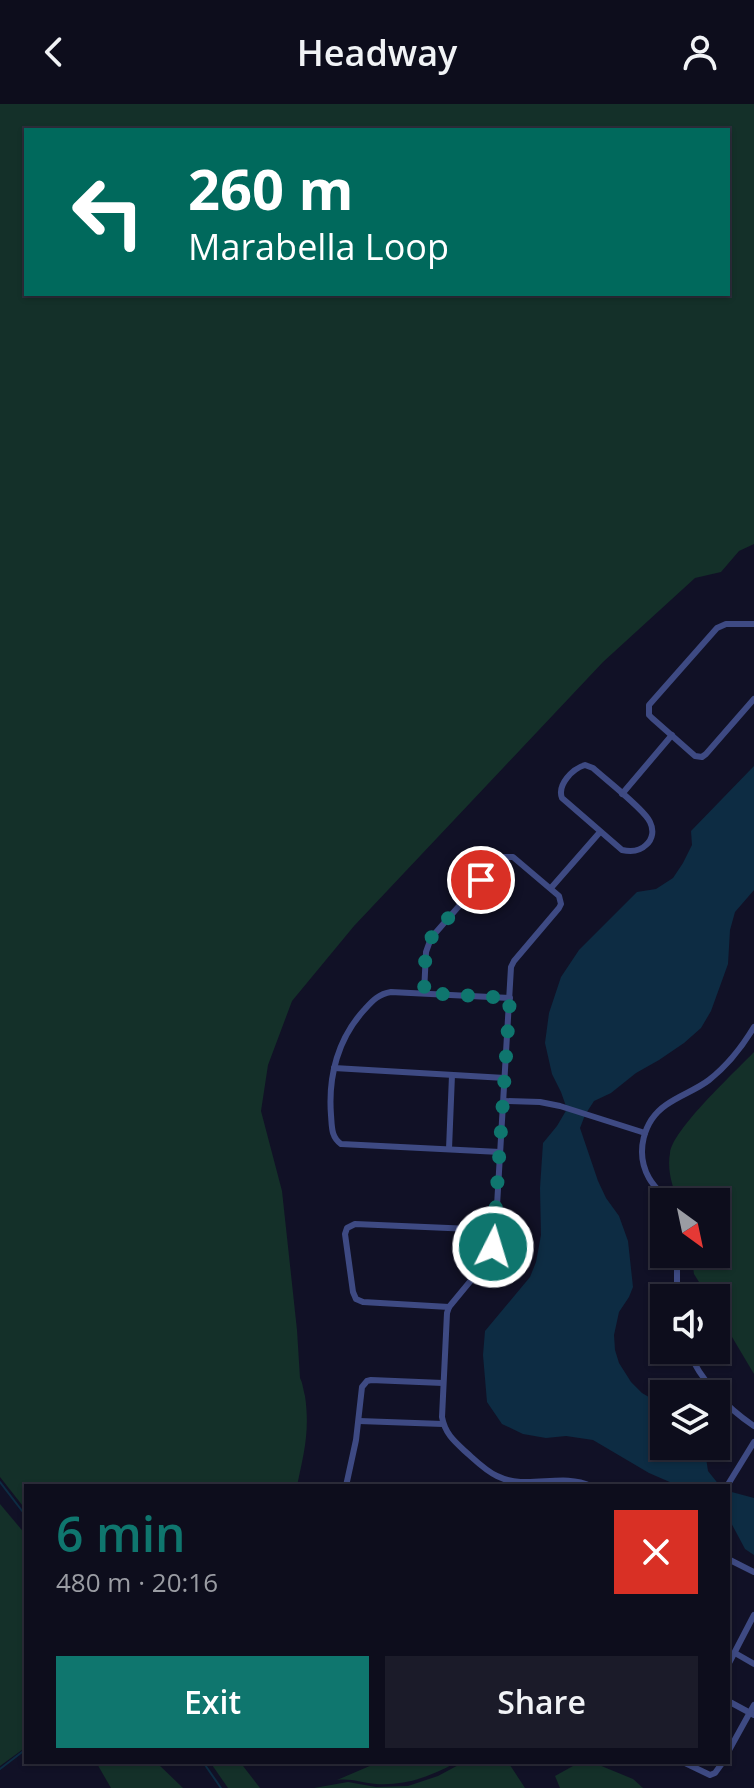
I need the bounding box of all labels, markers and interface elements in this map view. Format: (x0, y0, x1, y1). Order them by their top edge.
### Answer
text: Headway (297, 28, 457, 77)
icon: back (32, 30, 76, 74)
icon: person (678, 30, 722, 74)
text: 260 m (188, 150, 354, 226)
icon: left (56, 160, 160, 264)
text: Marabella Loop (188, 222, 449, 271)
pin (447, 846, 515, 914)
icon: arrive (459, 858, 503, 902)
north arrow (650, 1188, 730, 1268)
map controls (650, 1188, 730, 1460)
position arrow (451, 1205, 535, 1289)
button: sound (650, 1284, 730, 1364)
button: layers (650, 1380, 730, 1460)
text: 6 min (56, 1501, 186, 1566)
button: close (614, 1510, 698, 1594)
text: 480 m · 20:16 (56, 1564, 218, 1600)
button: Exit (56, 1656, 369, 1748)
button: Share (385, 1656, 698, 1748)

